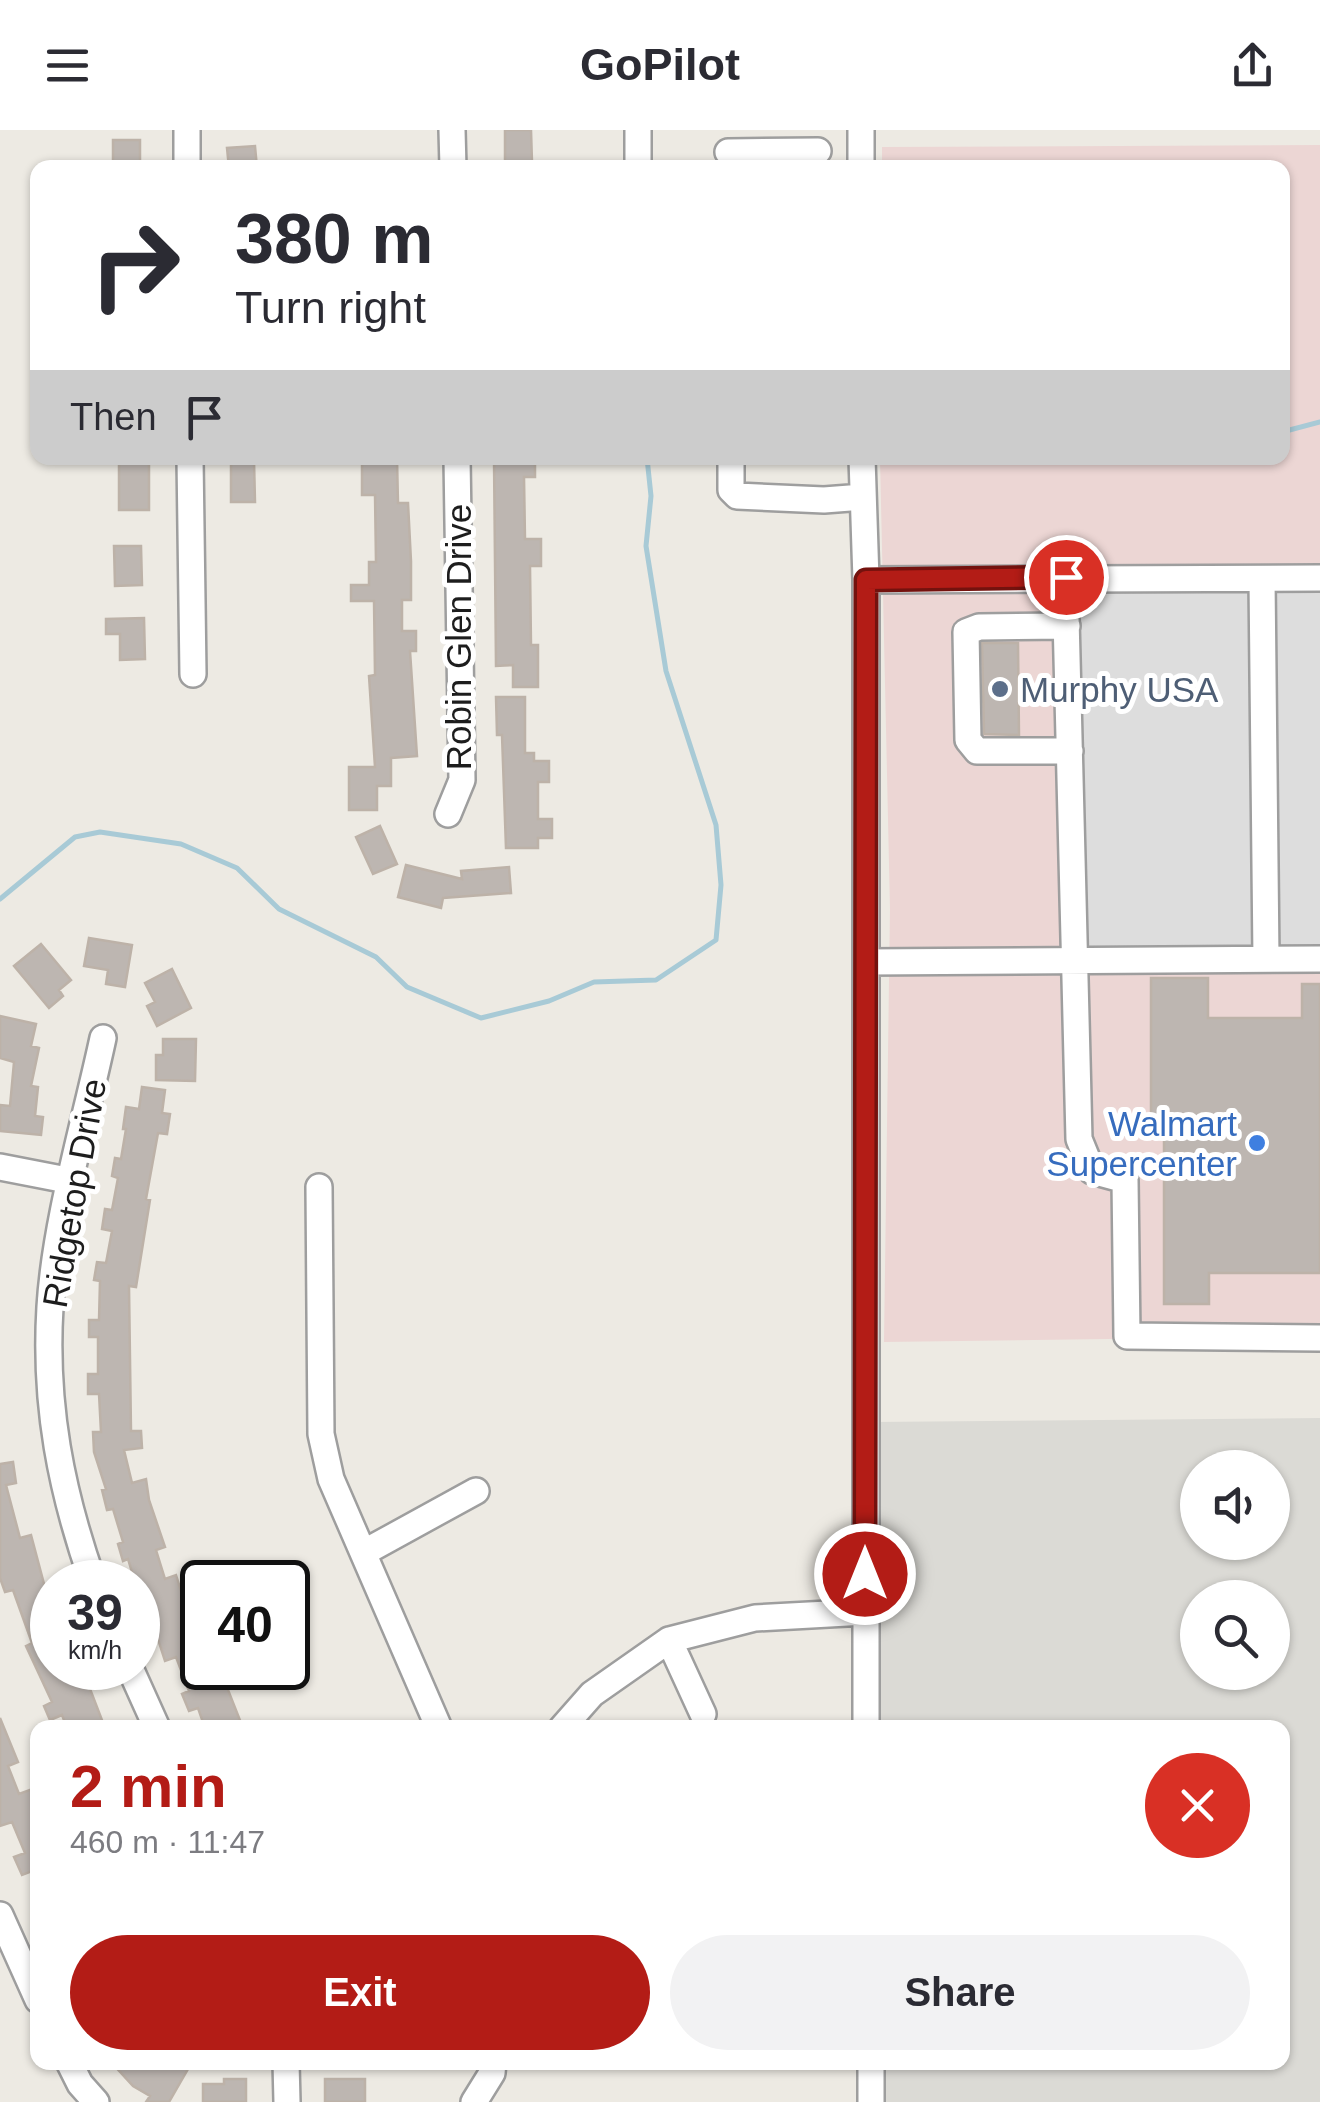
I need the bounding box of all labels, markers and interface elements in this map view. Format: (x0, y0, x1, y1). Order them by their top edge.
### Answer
icon: menu (40, 38, 95, 93)
icon: share (1225, 38, 1280, 93)
text: GoPilot (580, 39, 740, 90)
icon: right (70, 200, 200, 330)
text: 380 m (235, 200, 433, 278)
text: Turn right (235, 282, 426, 333)
icon: arrive (177, 390, 232, 445)
text: Then (70, 396, 157, 438)
street label: Robin Glen Drive (439, 504, 478, 770)
pin (1024, 535, 1109, 620)
icon: arrive (1039, 550, 1094, 605)
place label: Murphy USA (1020, 670, 1219, 709)
marker: Murphy USA (989, 678, 1011, 700)
street label: Ridgetop Drive (35, 1076, 113, 1310)
place label: Walmart Supercenter (1046, 1104, 1237, 1183)
marker: Walmart Supercenter (1246, 1132, 1268, 1154)
map controls (1180, 1450, 1290, 1690)
button: sound (1180, 1450, 1290, 1560)
position arrow (813, 1522, 917, 1626)
speed limit sign: 40 (180, 1560, 310, 1690)
button: search (1180, 1580, 1290, 1690)
text: 39 (67, 1585, 123, 1641)
text: km/h (68, 1636, 122, 1664)
text: 2 min (70, 1753, 227, 1820)
button: close (1145, 1753, 1250, 1858)
text: 460 m · 11:47 (70, 1824, 265, 1860)
button: Exit (70, 1935, 650, 2050)
button: Share (670, 1935, 1250, 2050)

